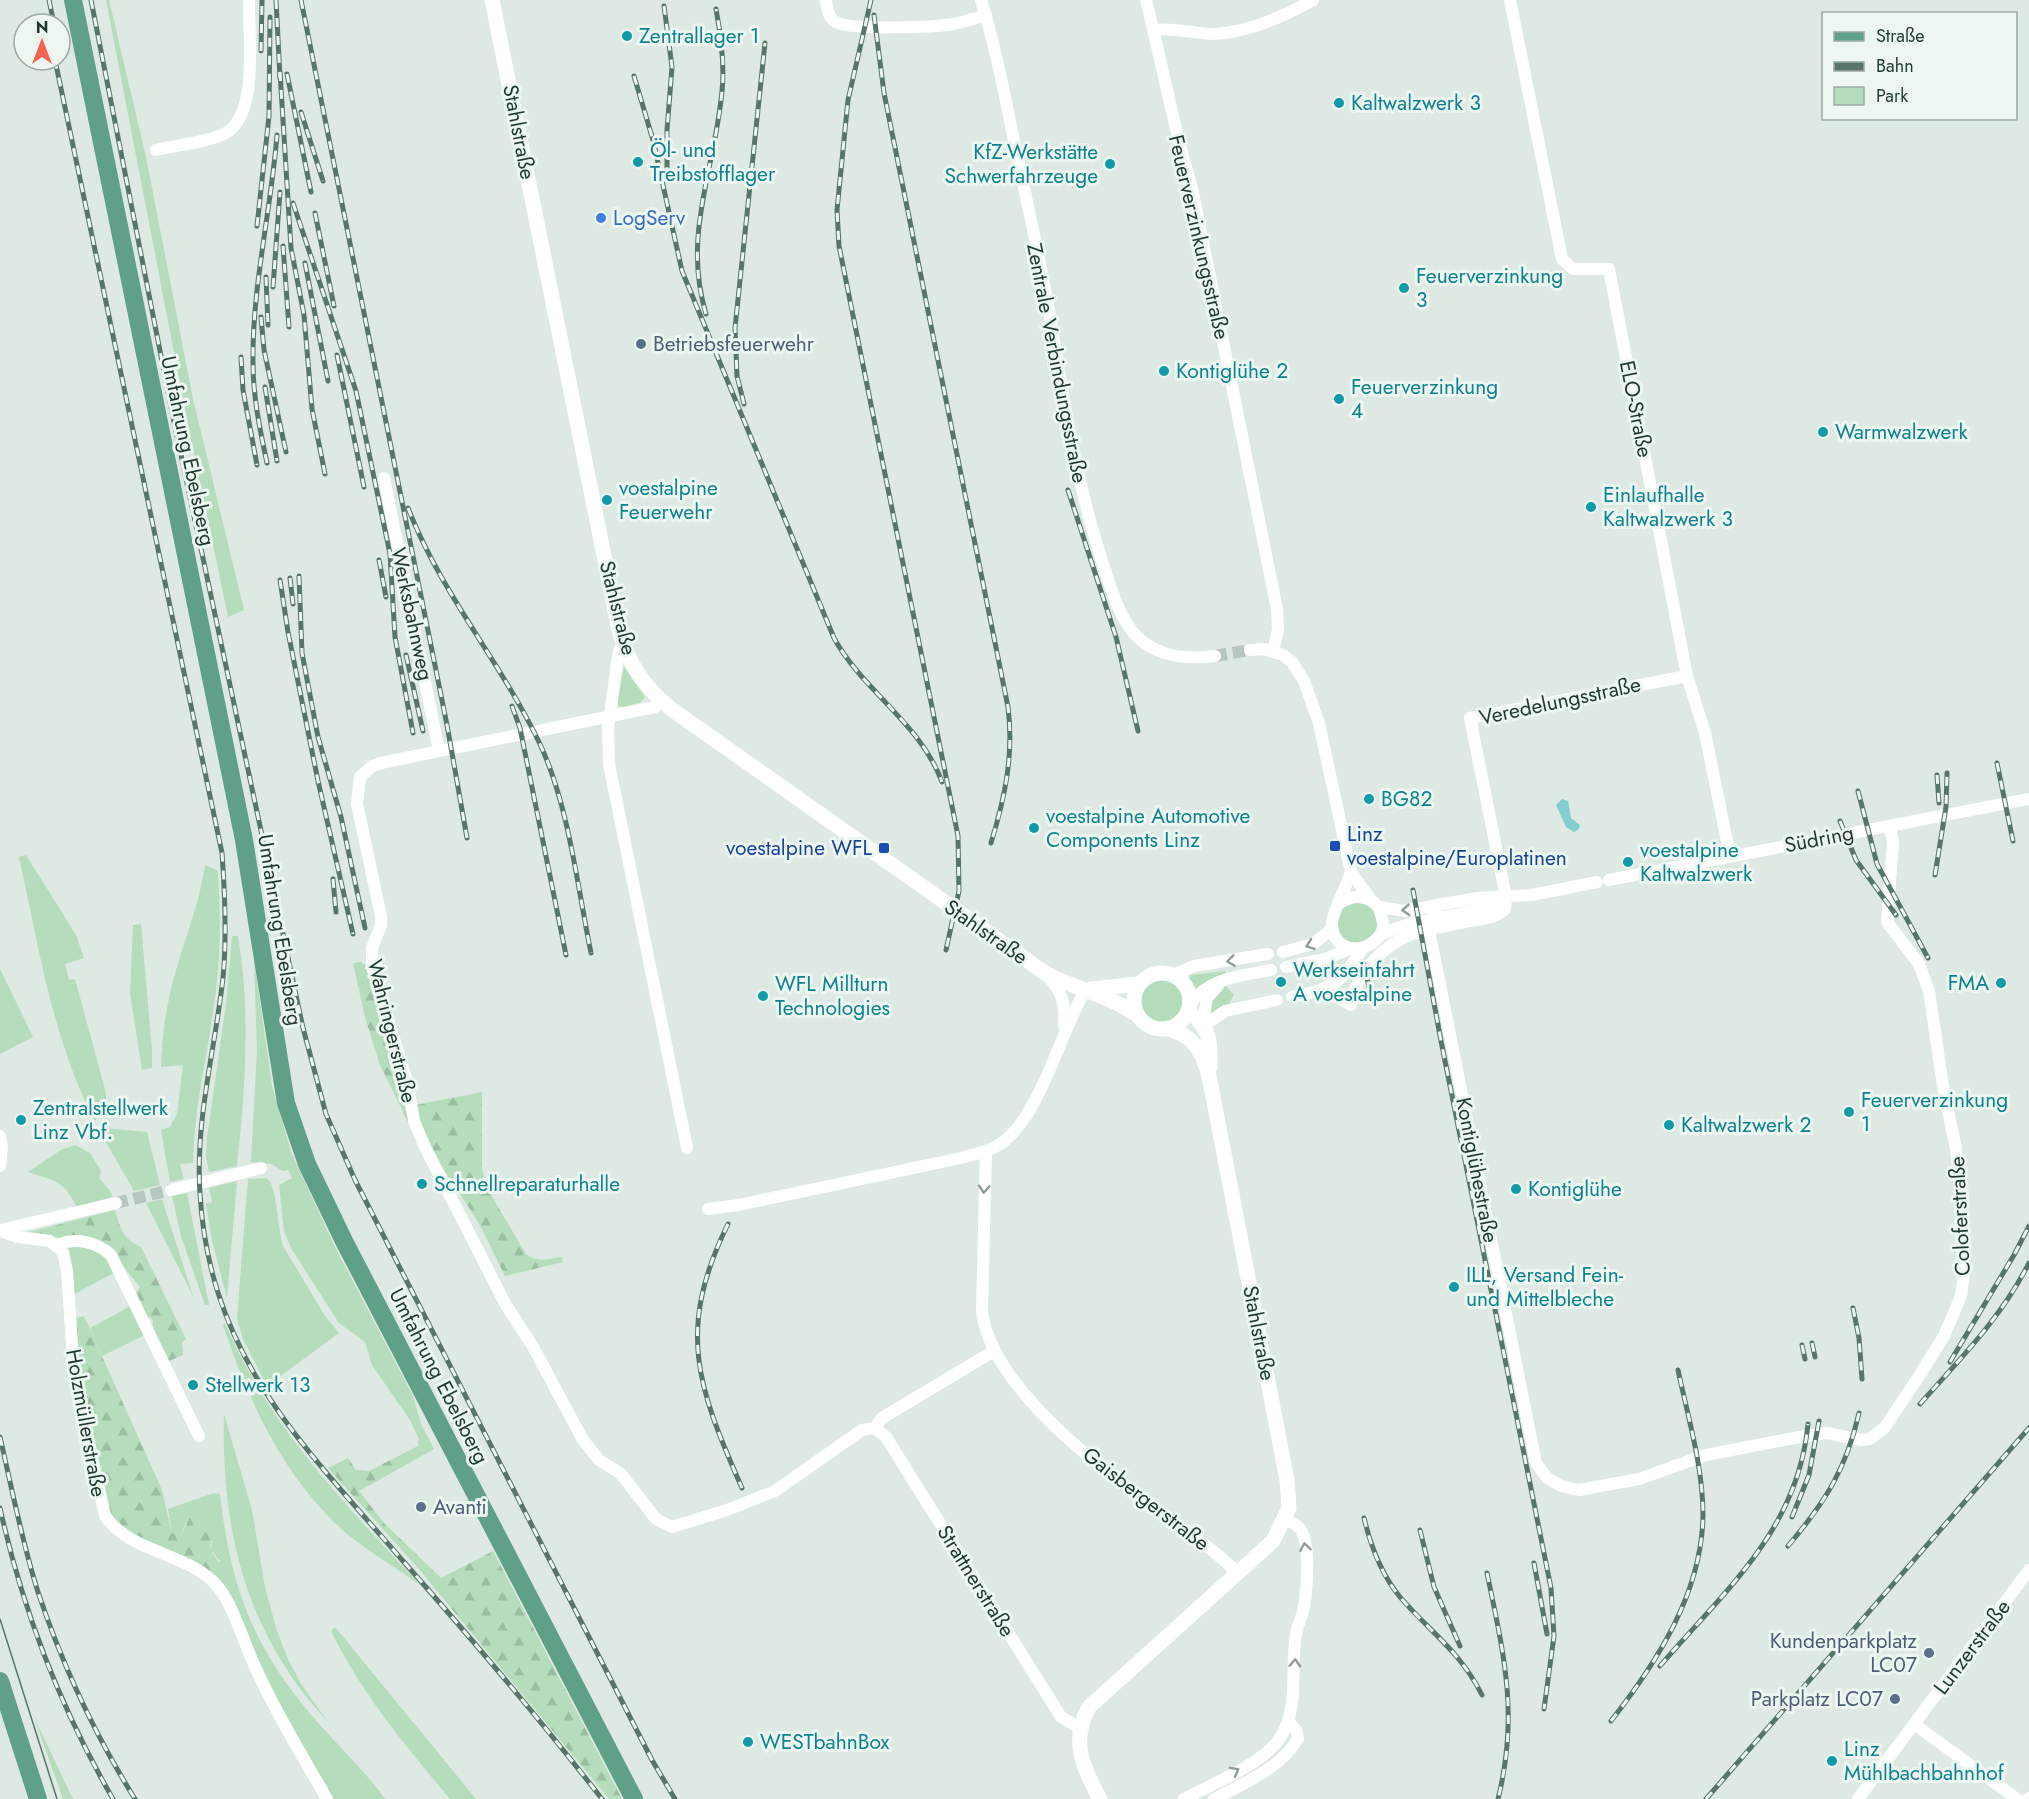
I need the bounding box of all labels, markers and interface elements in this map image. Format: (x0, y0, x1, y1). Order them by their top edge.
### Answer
north arrow (12, 12, 72, 72)
legend (1822, 12, 2017, 120)
text: N (36, 16, 48, 39)
place label: Zentrallager 1 (639, 21, 760, 51)
text: Straße (1876, 23, 1924, 49)
marker: Zentrallager 1 (620, 29, 634, 43)
text: Bahn (1876, 53, 1914, 79)
street label: Stahlstraße (495, 82, 543, 182)
text: Park (1876, 83, 1908, 109)
place label: Kaltwalzwerk 3 (1351, 88, 1481, 118)
marker: Kaltwalzwerk 3 (1332, 96, 1346, 110)
street label: Feuerverzinkungsstraße (1161, 132, 1237, 342)
place label: Öl- und Treibstofflager (650, 135, 776, 189)
place label: KfZ-Werkstätte Schwerfahrzeuge (945, 137, 1098, 191)
marker: Öl- und Treibstofflager (631, 155, 645, 169)
marker: KfZ-Werkstätte Schwerfahrzeuge (1103, 157, 1117, 171)
place label: LogServ (613, 203, 686, 233)
marker: LogServ (594, 211, 608, 225)
street label: Zentrale Verbindungsstraße (1019, 241, 1095, 486)
place label: Feuerverzinkung 3 (1416, 261, 1563, 315)
marker: Feuerverzinkung 3 (1397, 281, 1411, 295)
place label: Betriebsfeuerwehr (653, 329, 815, 359)
marker: Betriebsfeuerwehr (634, 337, 648, 351)
street label: Umfahrung Ebelsberg (153, 353, 223, 549)
place label: Kontiglühe 2 (1176, 356, 1288, 386)
street label: ELO-Straße (1612, 358, 1660, 460)
marker: Kontiglühe 2 (1157, 364, 1171, 378)
place label: Feuerverzinkung 4 (1351, 372, 1498, 426)
marker: Feuerverzinkung 4 (1332, 392, 1346, 406)
place label: Warmwalzwerk (1835, 417, 1968, 447)
marker: Warmwalzwerk (1816, 425, 1830, 439)
place label: voestalpine Feuerwehr (619, 473, 718, 527)
place label: Einlaufhalle Kaltwalzwerk 3 (1603, 480, 1733, 534)
marker: voestalpine Feuerwehr (600, 493, 614, 507)
marker: Einlaufhalle Kaltwalzwerk 3 (1584, 500, 1598, 514)
street label: Werksbahnweg (383, 545, 441, 683)
street label: Stahlstraße (592, 558, 644, 658)
street label: Veredelungsstraße (1477, 669, 1644, 733)
place label: BG82 (1381, 784, 1432, 814)
marker: BG82 (1362, 792, 1376, 806)
place label: voestalpine Automotive Components Linz (1046, 801, 1250, 855)
street label: Südring (1782, 818, 1856, 860)
place label: Linz voestalpine/Europlatinen (1347, 819, 1567, 873)
marker: voestalpine Automotive Components Linz (1027, 821, 1041, 835)
street label: Umfahrung Ebelsberg (250, 832, 310, 1028)
place label: voestalpine WFL (726, 833, 873, 863)
place label: voestalpine Kaltwalzwerk (1640, 835, 1753, 889)
marker: Linz voestalpine/Europlatinen (1328, 839, 1342, 853)
marker: voestalpine WFL (877, 841, 891, 855)
marker: voestalpine Kaltwalzwerk (1621, 855, 1635, 869)
street label: Stahlstraße (938, 892, 1034, 972)
one-way arrow (1402, 903, 1411, 916)
one-way arrow (1305, 937, 1315, 950)
one-way arrow (1227, 955, 1236, 967)
place label: Werkseinfahrt A voestalpine (1293, 955, 1415, 1009)
street label: Wahringerstraße (360, 956, 424, 1106)
place label: FMA (1948, 968, 1989, 998)
place label: WFL Millturn Technologies (775, 969, 890, 1023)
marker: Werkseinfahrt A voestalpine (1274, 975, 1288, 989)
marker: FMA (1994, 976, 2008, 990)
marker: WFL Millturn Technologies (756, 989, 770, 1003)
place label: Feuerverzinkung 1 (1861, 1085, 2008, 1139)
place label: Zentralstellwerk Linz Vbf. (33, 1093, 169, 1147)
street label: Kontiglühestraße (1448, 1095, 1506, 1245)
marker: Feuerverzinkung 1 (1842, 1105, 1856, 1119)
place label: Kaltwalzwerk 2 (1681, 1110, 1812, 1140)
marker: Zentralstellwerk Linz Vbf. (14, 1113, 28, 1127)
marker: Kaltwalzwerk 2 (1662, 1118, 1676, 1132)
street label: Coloferstraße (1942, 1155, 1978, 1277)
place label: Schnellreparaturhalle (434, 1169, 620, 1199)
place label: Kontiglühe (1528, 1174, 1622, 1204)
marker: Schnellreparaturhalle (415, 1177, 429, 1191)
marker: Kontiglühe (1509, 1182, 1523, 1196)
one-way arrow (978, 1185, 991, 1194)
place label: ILL, Versand Fein- und Mittelbleche (1466, 1260, 1624, 1314)
marker: ILL, Versand Fein- und Mittelbleche (1447, 1280, 1461, 1294)
street label: Umfahrung Ebelsberg (382, 1283, 496, 1469)
street label: Stahlstraße (1235, 1283, 1283, 1383)
street label: Holzmüllerstraße (58, 1347, 114, 1499)
place label: Stellwerk 13 (205, 1370, 310, 1400)
marker: Stellwerk 13 (186, 1378, 200, 1392)
street label: Gaisbergerstraße (1076, 1440, 1216, 1558)
place label: Avanti (433, 1492, 487, 1522)
marker: Avanti (414, 1500, 428, 1514)
street label: Strattnerstraße (930, 1519, 1022, 1643)
one-way arrow (1299, 1542, 1311, 1552)
street label: Lunzerstraße (1926, 1593, 2018, 1701)
place label: Kundenparkplatz LC07 (1770, 1626, 1917, 1680)
marker: Kundenparkplatz LC07 (1922, 1646, 1936, 1660)
one-way arrow (1288, 1658, 1301, 1667)
place label: Parkplatz LC07 (1751, 1684, 1883, 1714)
marker: Parkplatz LC07 (1888, 1692, 1902, 1706)
place label: WESTbahnBox (760, 1727, 890, 1757)
place label: Linz Mühlbachbahnhof (1844, 1734, 2005, 1788)
marker: WESTbahnBox (741, 1735, 755, 1749)
marker: Linz Mühlbachbahnhof (1825, 1754, 1839, 1768)
one-way arrow (1229, 1767, 1239, 1778)

